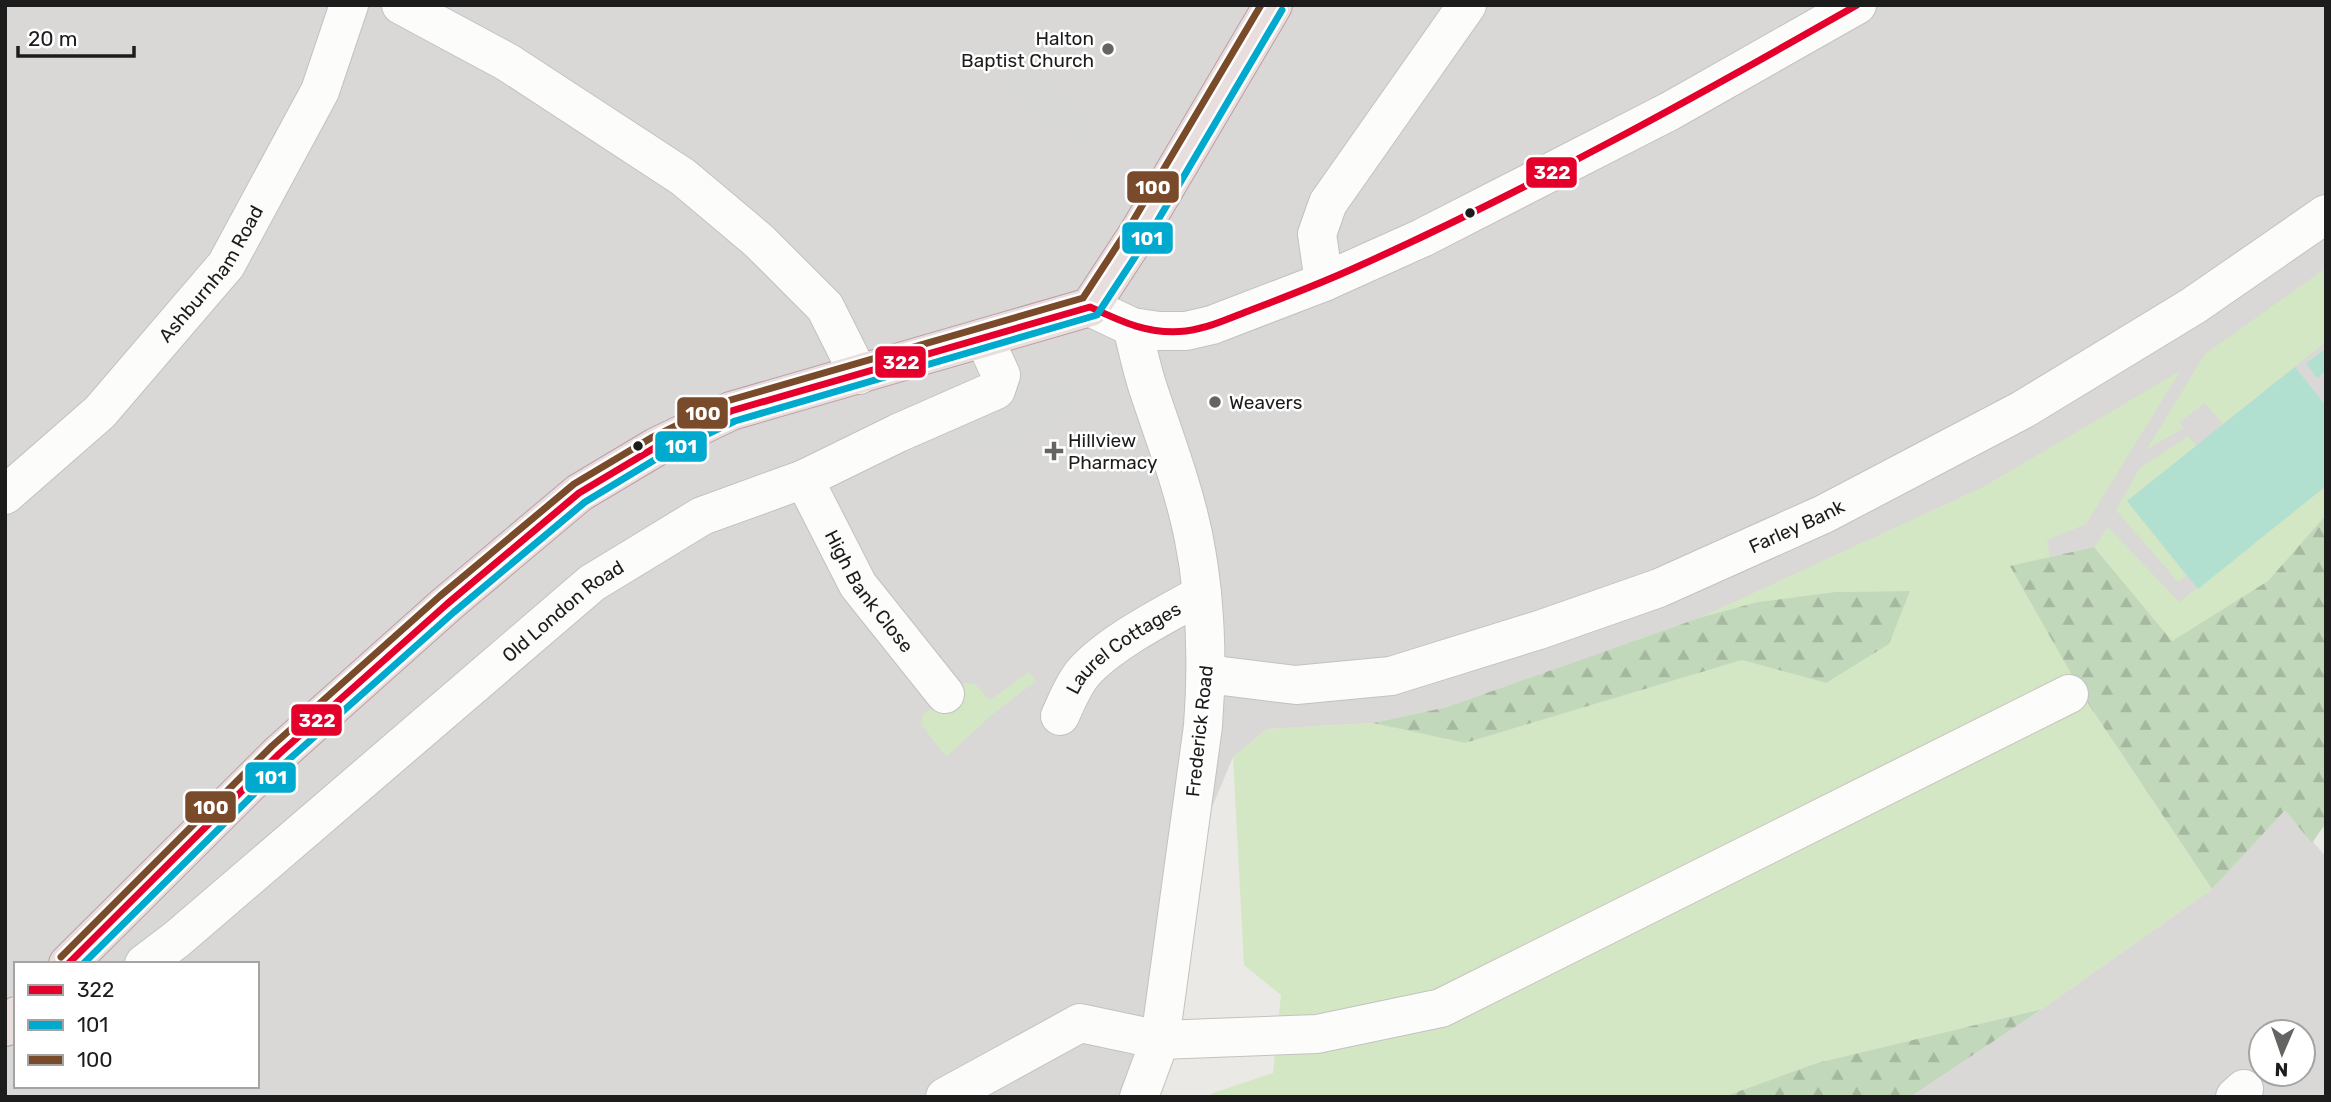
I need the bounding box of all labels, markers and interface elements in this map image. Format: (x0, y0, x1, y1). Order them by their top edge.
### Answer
scale bar (18, 14, 133, 58)
text: 20 m (28, 26, 77, 51)
place label: Halton Baptist Church (961, 27, 1094, 72)
marker: Halton Baptist Church (1100, 41, 1116, 57)
line badge: 322 (1525, 156, 1578, 189)
text: 322 (1533, 161, 1571, 184)
line badge: 100 (1126, 170, 1180, 204)
text: 100 (1135, 176, 1171, 199)
street label: Ashburnham Road (154, 201, 268, 347)
unlabelled marker (1463, 206, 1477, 220)
line badge: 101 (1121, 221, 1174, 255)
text: 101 (1131, 227, 1163, 250)
line badge: 322 (874, 345, 927, 379)
text: 322 (882, 351, 920, 374)
place label: Weavers (1229, 391, 1302, 414)
marker: Weavers (1207, 394, 1223, 410)
line badge: 100 (676, 396, 729, 430)
text: 100 (685, 402, 721, 425)
place label: Hillview Pharmacy (1068, 429, 1158, 474)
line badge: 101 (654, 430, 708, 463)
text: 101 (665, 435, 697, 458)
unlabelled marker (631, 439, 645, 453)
marker: Hillview Pharmacy (1046, 443, 1062, 459)
street label: Farley Bank (1745, 494, 1848, 558)
street label: High Bank Close (820, 526, 918, 657)
street label: Old London Road (497, 556, 628, 667)
street label: Laurel Cottages (1061, 597, 1185, 698)
street label: Frederick Road (1181, 664, 1218, 798)
line badge: 322 (290, 703, 343, 737)
text: 322 (298, 709, 336, 732)
line badge: 101 (244, 761, 297, 794)
text: 101 (255, 766, 287, 789)
line badge: 100 (184, 790, 237, 824)
text: 100 (193, 796, 229, 819)
legend (14, 962, 259, 1088)
text: 322 (77, 977, 114, 1002)
text: 101 (77, 1012, 108, 1037)
north arrow (2247, 1018, 2317, 1088)
text: 100 (77, 1047, 113, 1072)
text: N (2274, 1058, 2289, 1081)

